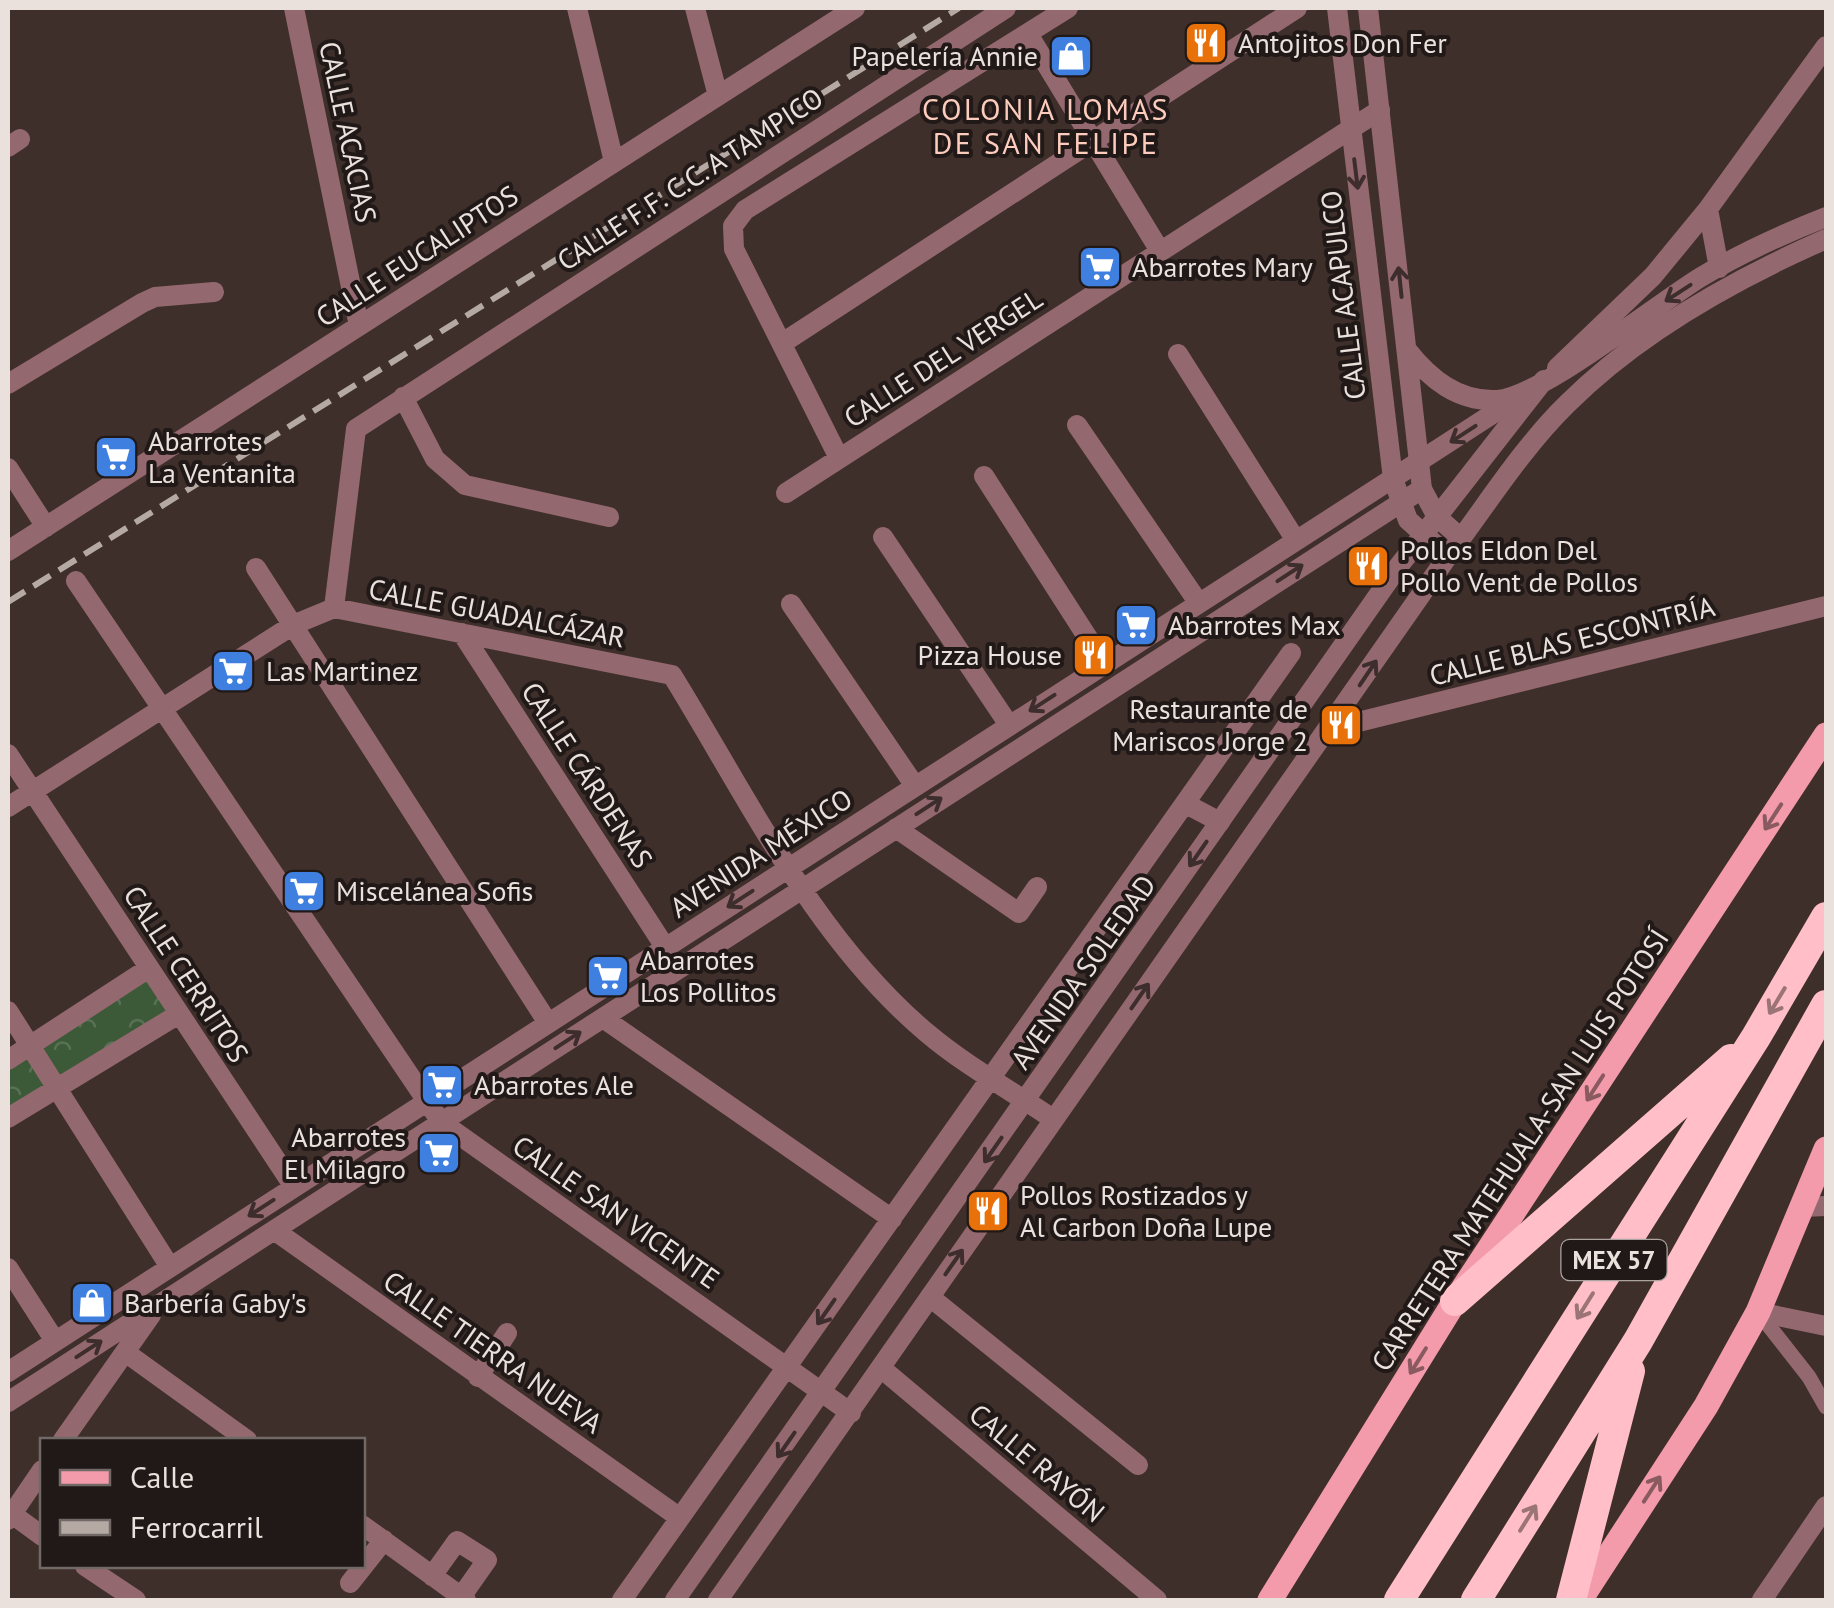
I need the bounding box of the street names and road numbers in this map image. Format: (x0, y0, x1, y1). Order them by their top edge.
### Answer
street label: CALLE ACACIAS (311, 38, 386, 226)
street label: CALLE F.F. C.C. A TAMPICO (550, 79, 830, 278)
street label: CALLE EUCALIPTOS (309, 176, 525, 335)
street label: CALLE ACAPULCO (1311, 188, 1374, 402)
street label: CALLE DEL VERGEL (837, 280, 1049, 436)
street label: CALLE GUADALCÁZAR (366, 570, 628, 656)
street label: CALLE BLAS ESCONTRÍA (1425, 587, 1719, 694)
street label: CALLE CÁRDENAS (513, 675, 661, 875)
street label: AVENIDA MÉXICO (662, 780, 859, 925)
street label: AVENIDA SOLEDAD (1002, 867, 1163, 1076)
street label: CALLE CERRITOS (115, 878, 257, 1069)
street label: CARRETERA MATEHUALA-SAN LUIS POTOSÍ (1362, 921, 1677, 1378)
street label: CALLE SAN VICENTE (506, 1126, 727, 1297)
road number: MEX 57 (1562, 1240, 1666, 1280)
street label: CALLE TIERRA NUEVA (376, 1262, 611, 1441)
street label: CALLE RAYÓN (962, 1395, 1113, 1530)

